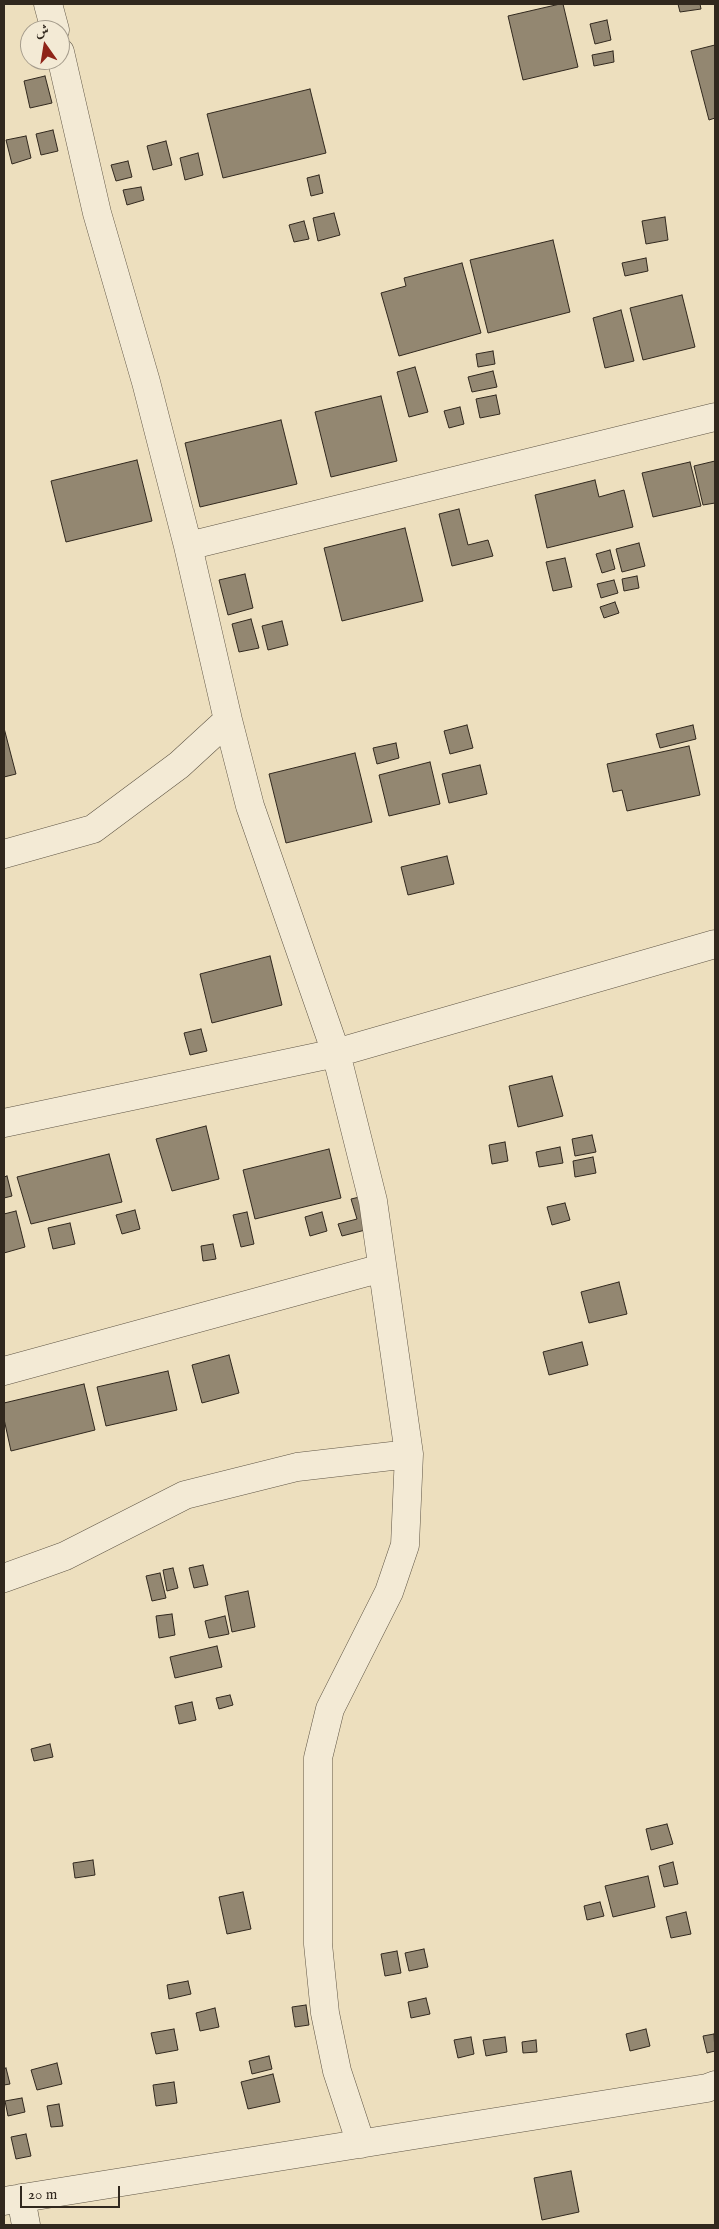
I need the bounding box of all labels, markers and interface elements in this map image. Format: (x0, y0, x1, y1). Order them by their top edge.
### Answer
north arrow (20, 20, 70, 70)
text: ش (33, 21, 51, 42)
scale bar (22, 2176, 122, 2208)
text: 20 m (28, 2185, 57, 2204)

